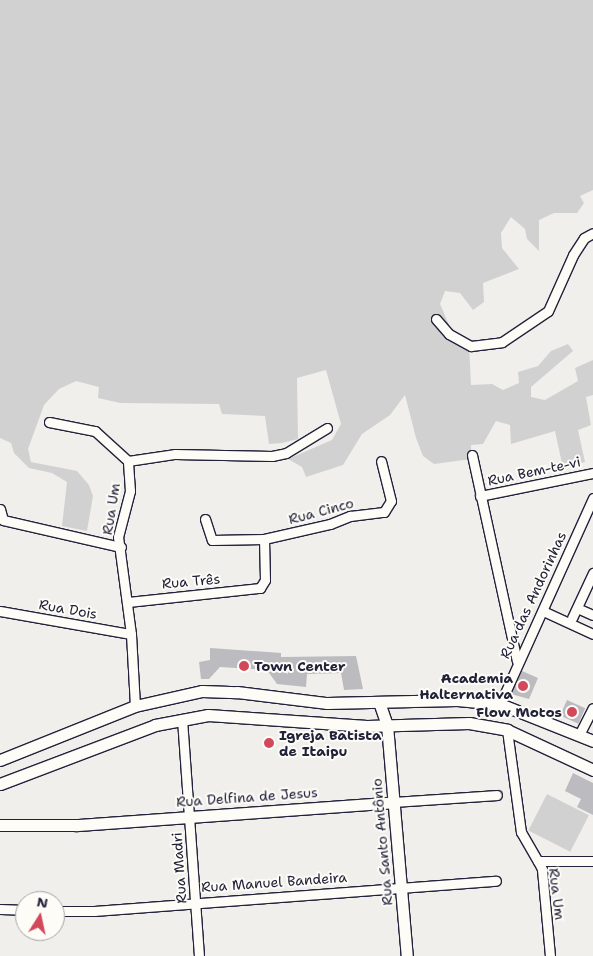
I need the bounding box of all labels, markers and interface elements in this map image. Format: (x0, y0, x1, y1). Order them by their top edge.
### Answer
street label: Rua Bem-te-vi (486, 453, 582, 489)
street label: Rua Um (99, 482, 123, 536)
street label: Rua Cinco (287, 494, 355, 528)
street label: Rua das Andorinhas (496, 529, 570, 661)
street label: Rua Três (161, 570, 221, 592)
street label: Rua Dois (38, 596, 98, 622)
place label: Town Center (254, 658, 345, 674)
marker: Town Center (238, 660, 250, 672)
place label: Academia Halternativa (419, 670, 513, 702)
marker: Academia Halternativa (517, 680, 529, 692)
place label: Flow Motos (476, 704, 562, 720)
marker: Flow Motos (566, 706, 578, 718)
place label: Igreja Batista de Itaipu (279, 727, 382, 760)
marker: Igreja Batista de Itaipu (263, 737, 275, 749)
street label: Rua Santo Antônio (368, 778, 396, 906)
street label: Rua Delfina de Jesus (176, 784, 318, 810)
street label: Rua Madri (168, 832, 190, 904)
street label: Rua Um (545, 867, 569, 921)
street label: Rua Manuel Bandeira (201, 869, 347, 895)
north arrow (15, 891, 65, 941)
text: N (35, 892, 49, 912)

